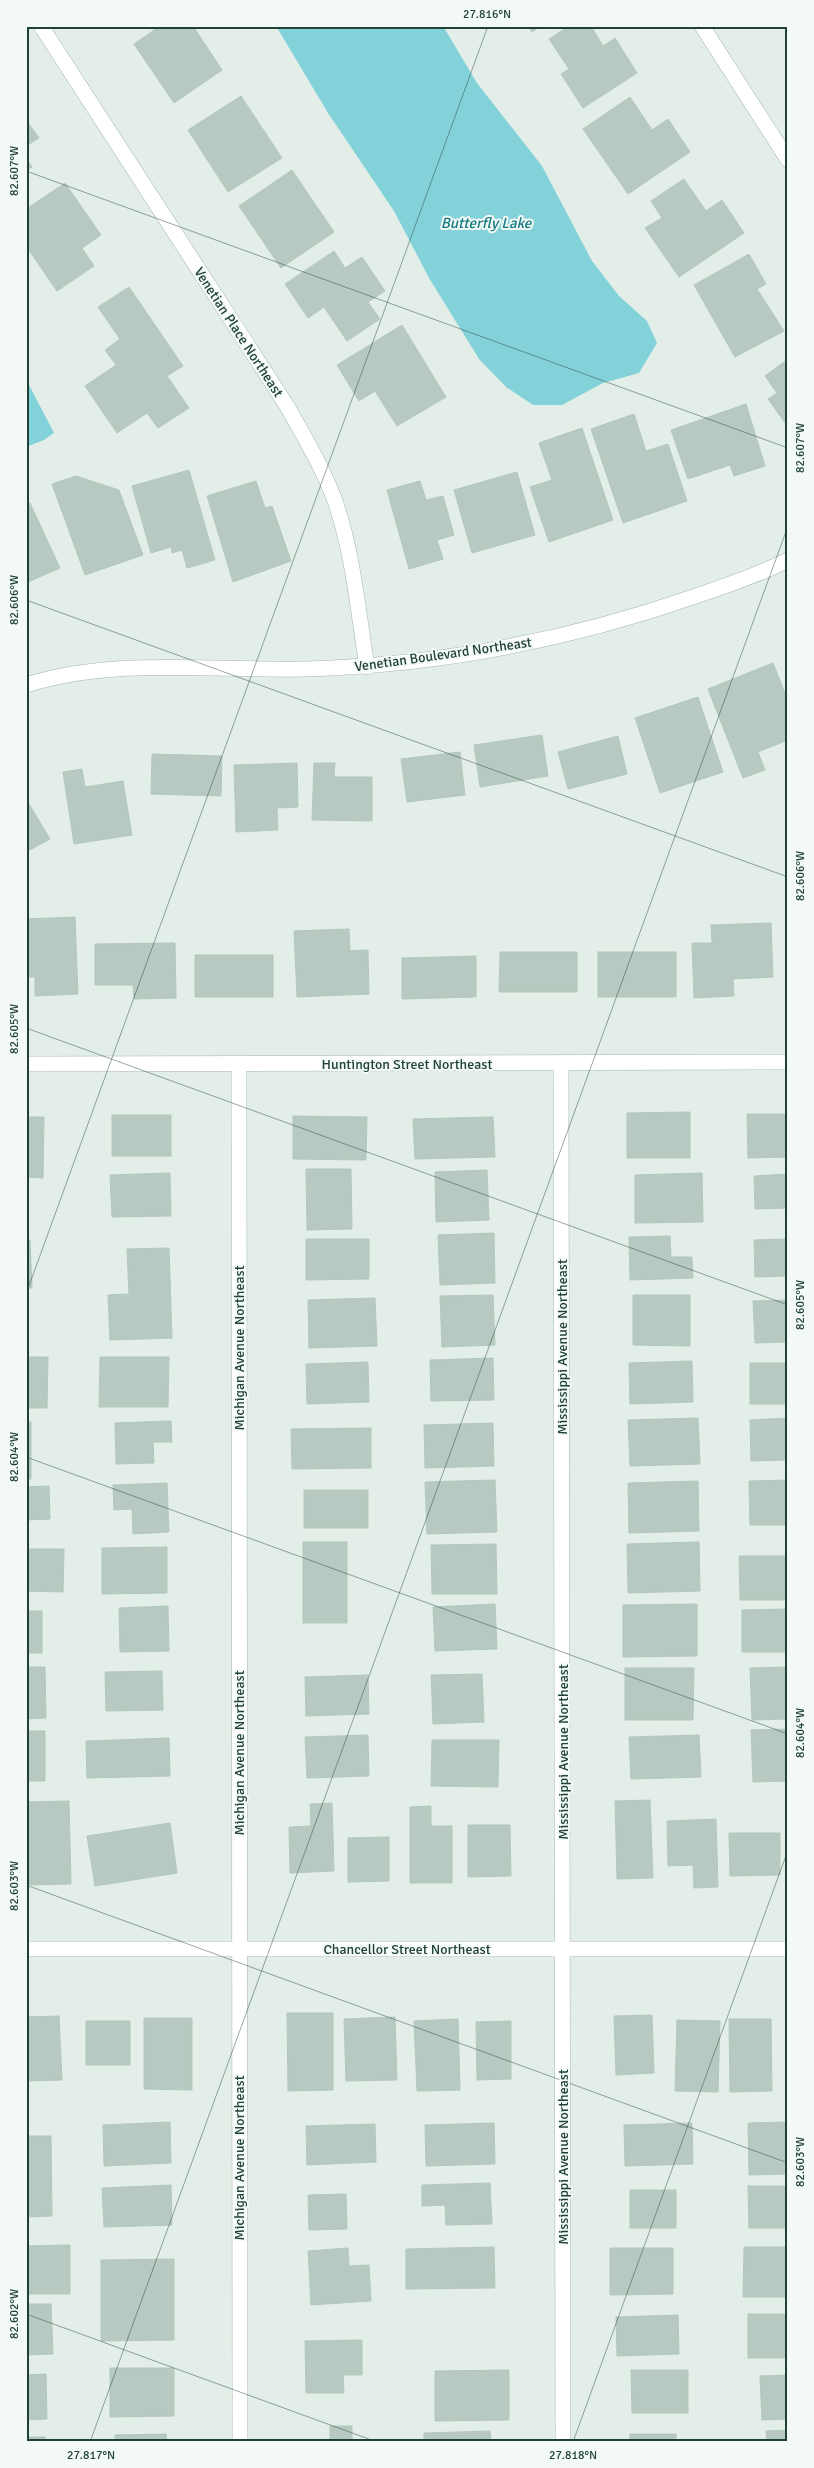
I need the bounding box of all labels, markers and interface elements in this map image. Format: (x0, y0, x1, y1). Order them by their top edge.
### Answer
text: 27.816°N (463, 7, 511, 22)
text: 82.607°W (7, 146, 22, 196)
water label: Butterfly Lake (441, 214, 533, 232)
street label: Venetian Place Northeast (190, 264, 287, 400)
text: 82.607°W (793, 423, 808, 473)
text: 82.606°W (7, 575, 22, 625)
street label: Venetian Boulevard Northeast (353, 634, 533, 675)
text: 82.606°W (793, 851, 808, 901)
text: 82.605°W (7, 1004, 22, 1054)
street label: Huntington Street Northeast (322, 1056, 492, 1073)
street label: Mississippi Avenue Northeast (554, 1259, 571, 1435)
street label: Michigan Avenue Northeast (231, 1265, 248, 1431)
text: 82.605°W (793, 1280, 808, 1330)
text: 82.604°W (7, 1432, 22, 1482)
street label: Mississippi Avenue Northeast (555, 1664, 572, 1840)
street label: Michigan Avenue Northeast (231, 1670, 248, 1836)
text: 82.604°W (793, 1708, 808, 1758)
text: 82.603°W (7, 1861, 22, 1911)
street label: Chancellor Street Northeast (323, 1941, 491, 1958)
street label: Mississippi Avenue Northeast (555, 2069, 572, 2245)
street label: Michigan Avenue Northeast (231, 2075, 248, 2241)
text: 82.603°W (793, 2137, 808, 2187)
text: 82.602°W (7, 2289, 22, 2339)
text: 27.817°N (67, 2448, 115, 2463)
text: 27.818°N (549, 2448, 597, 2463)

